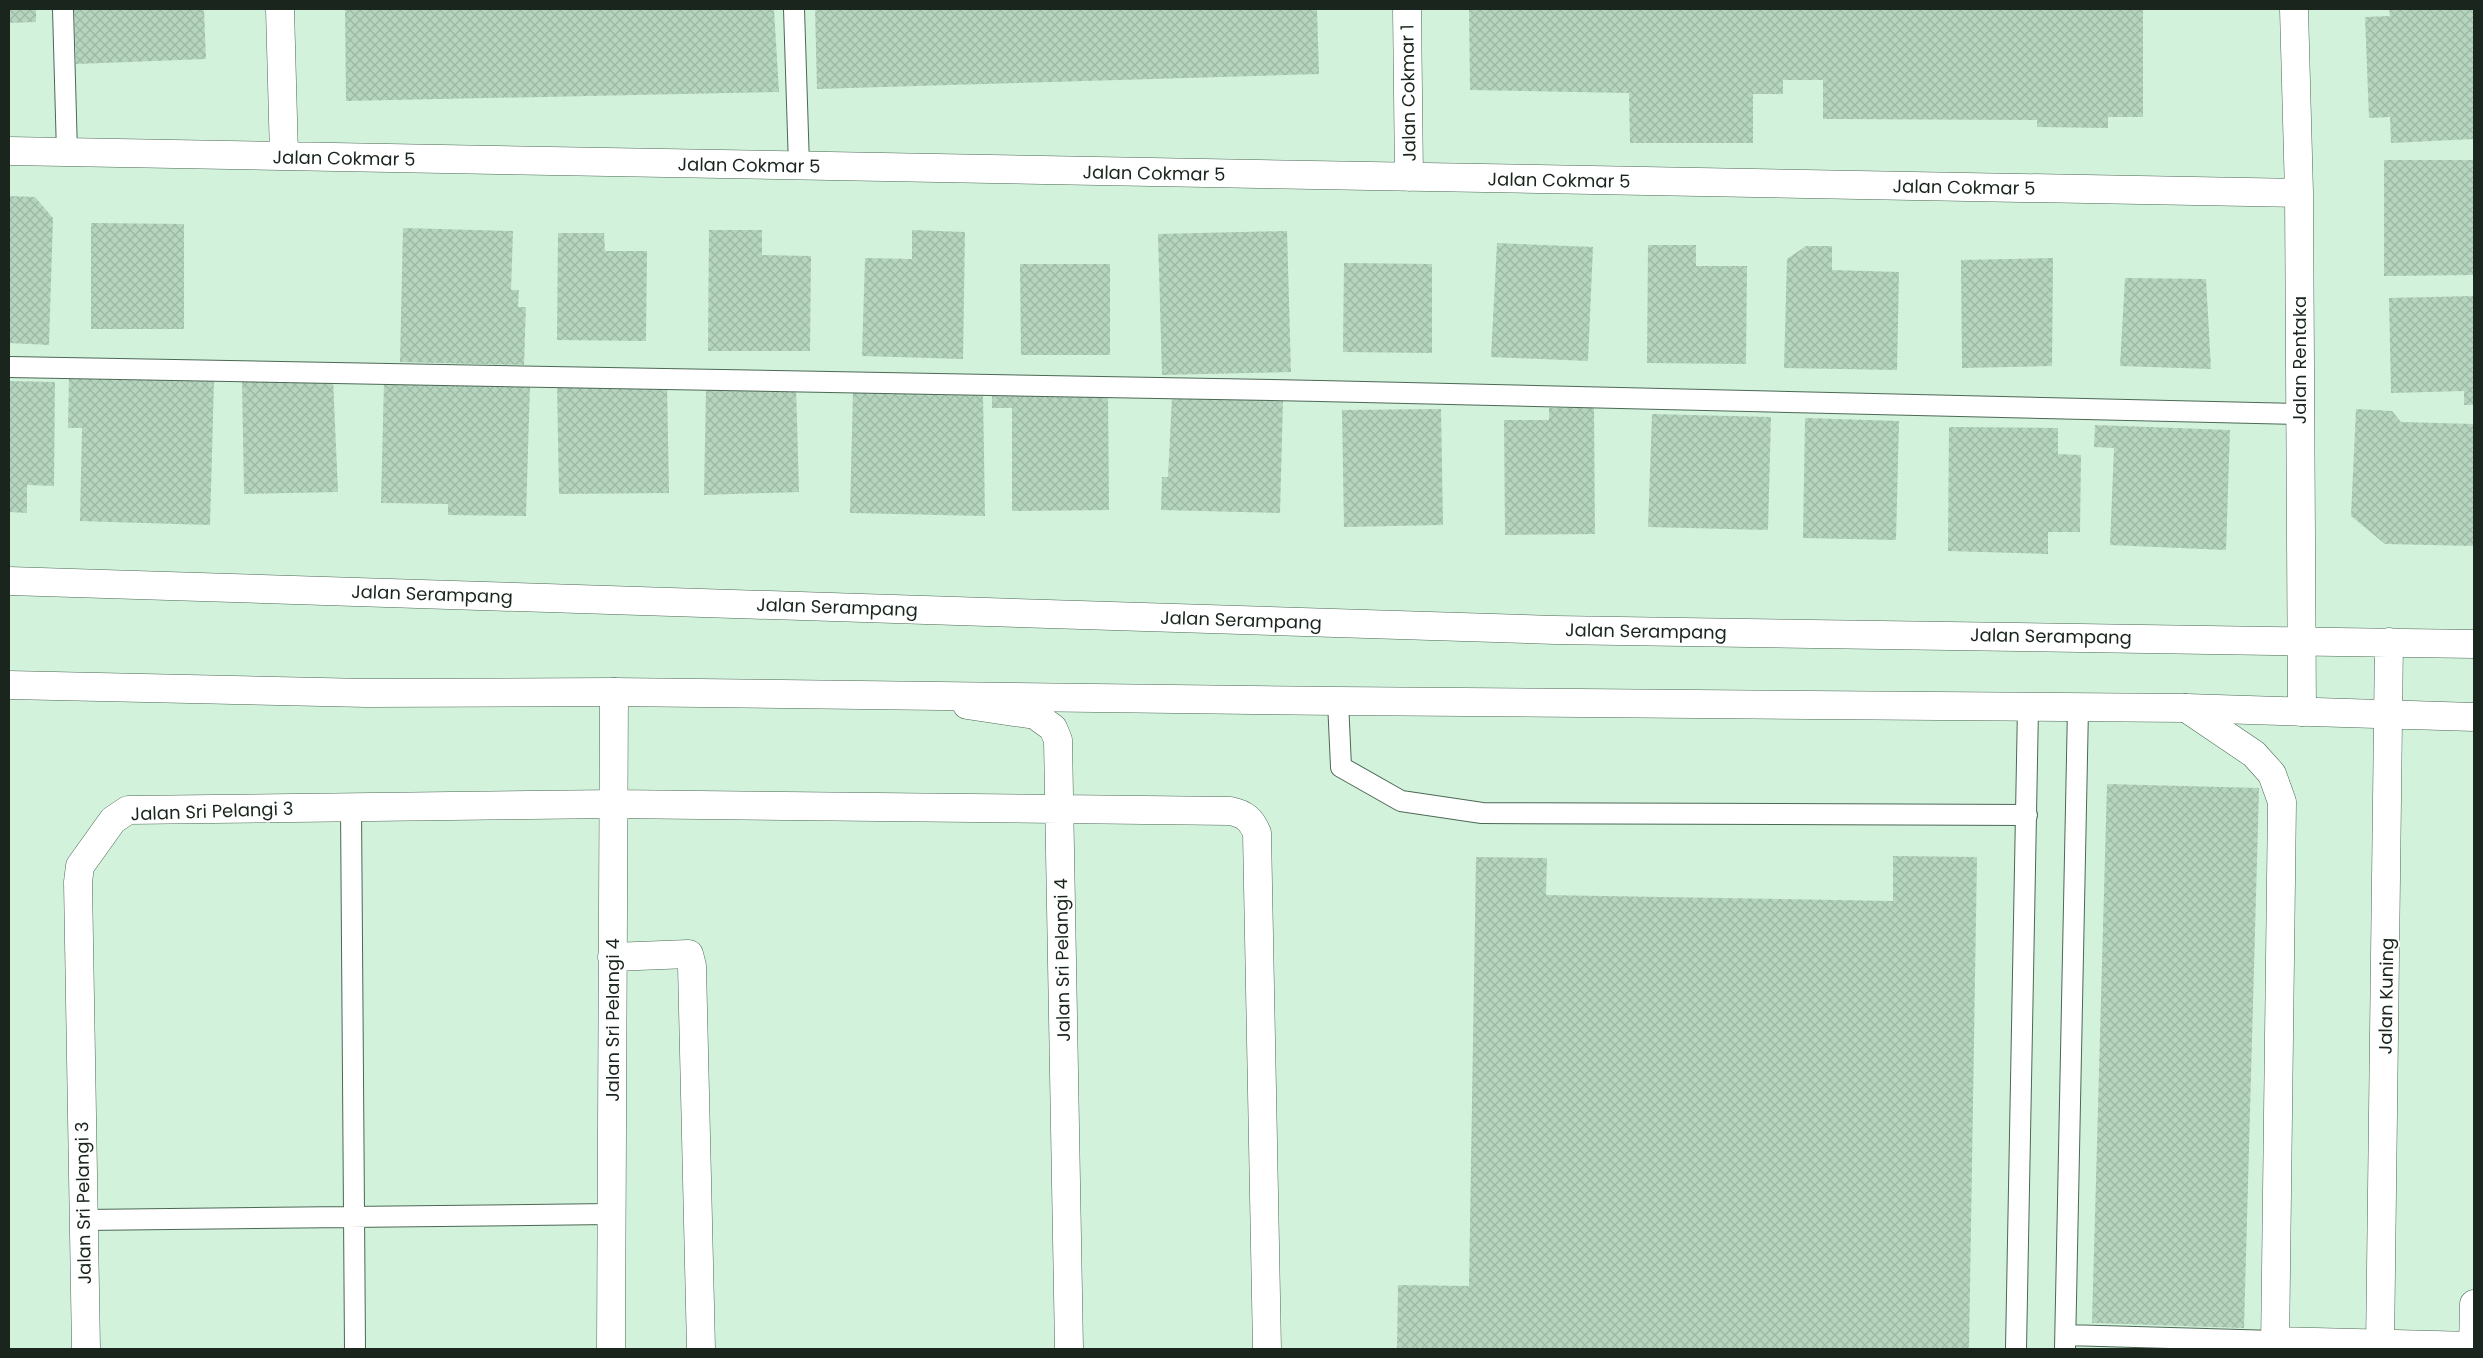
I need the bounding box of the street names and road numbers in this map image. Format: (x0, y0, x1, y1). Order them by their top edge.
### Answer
street label: Jalan Cokmar 1 (1394, 24, 1422, 162)
street label: Jalan Cokmar 5 (272, 144, 416, 172)
street label: Jalan Cokmar 5 (677, 151, 821, 179)
street label: Jalan Cokmar 5 (1082, 159, 1226, 187)
street label: Jalan Cokmar 5 (1487, 166, 1631, 194)
street label: Jalan Cokmar 5 (1892, 173, 2036, 201)
street label: Jalan Rentaka (2287, 296, 2312, 424)
street label: Jalan Serampang (351, 579, 513, 609)
street label: Jalan Serampang (756, 592, 918, 622)
street label: Jalan Serampang (1160, 605, 1322, 635)
street label: Jalan Serampang (1565, 617, 1727, 645)
street label: Jalan Serampang (1970, 622, 2132, 650)
street label: Jalan Sri Pelangi 3 (130, 796, 294, 826)
street label: Jalan Sri Pelangi 4 (1048, 878, 1076, 1042)
street label: Jalan Sri Pelangi 4 (600, 938, 625, 1102)
street label: Jalan Kuning (2372, 938, 2400, 1054)
street label: Jalan Sri Pelangi 3 (69, 1121, 97, 1285)

